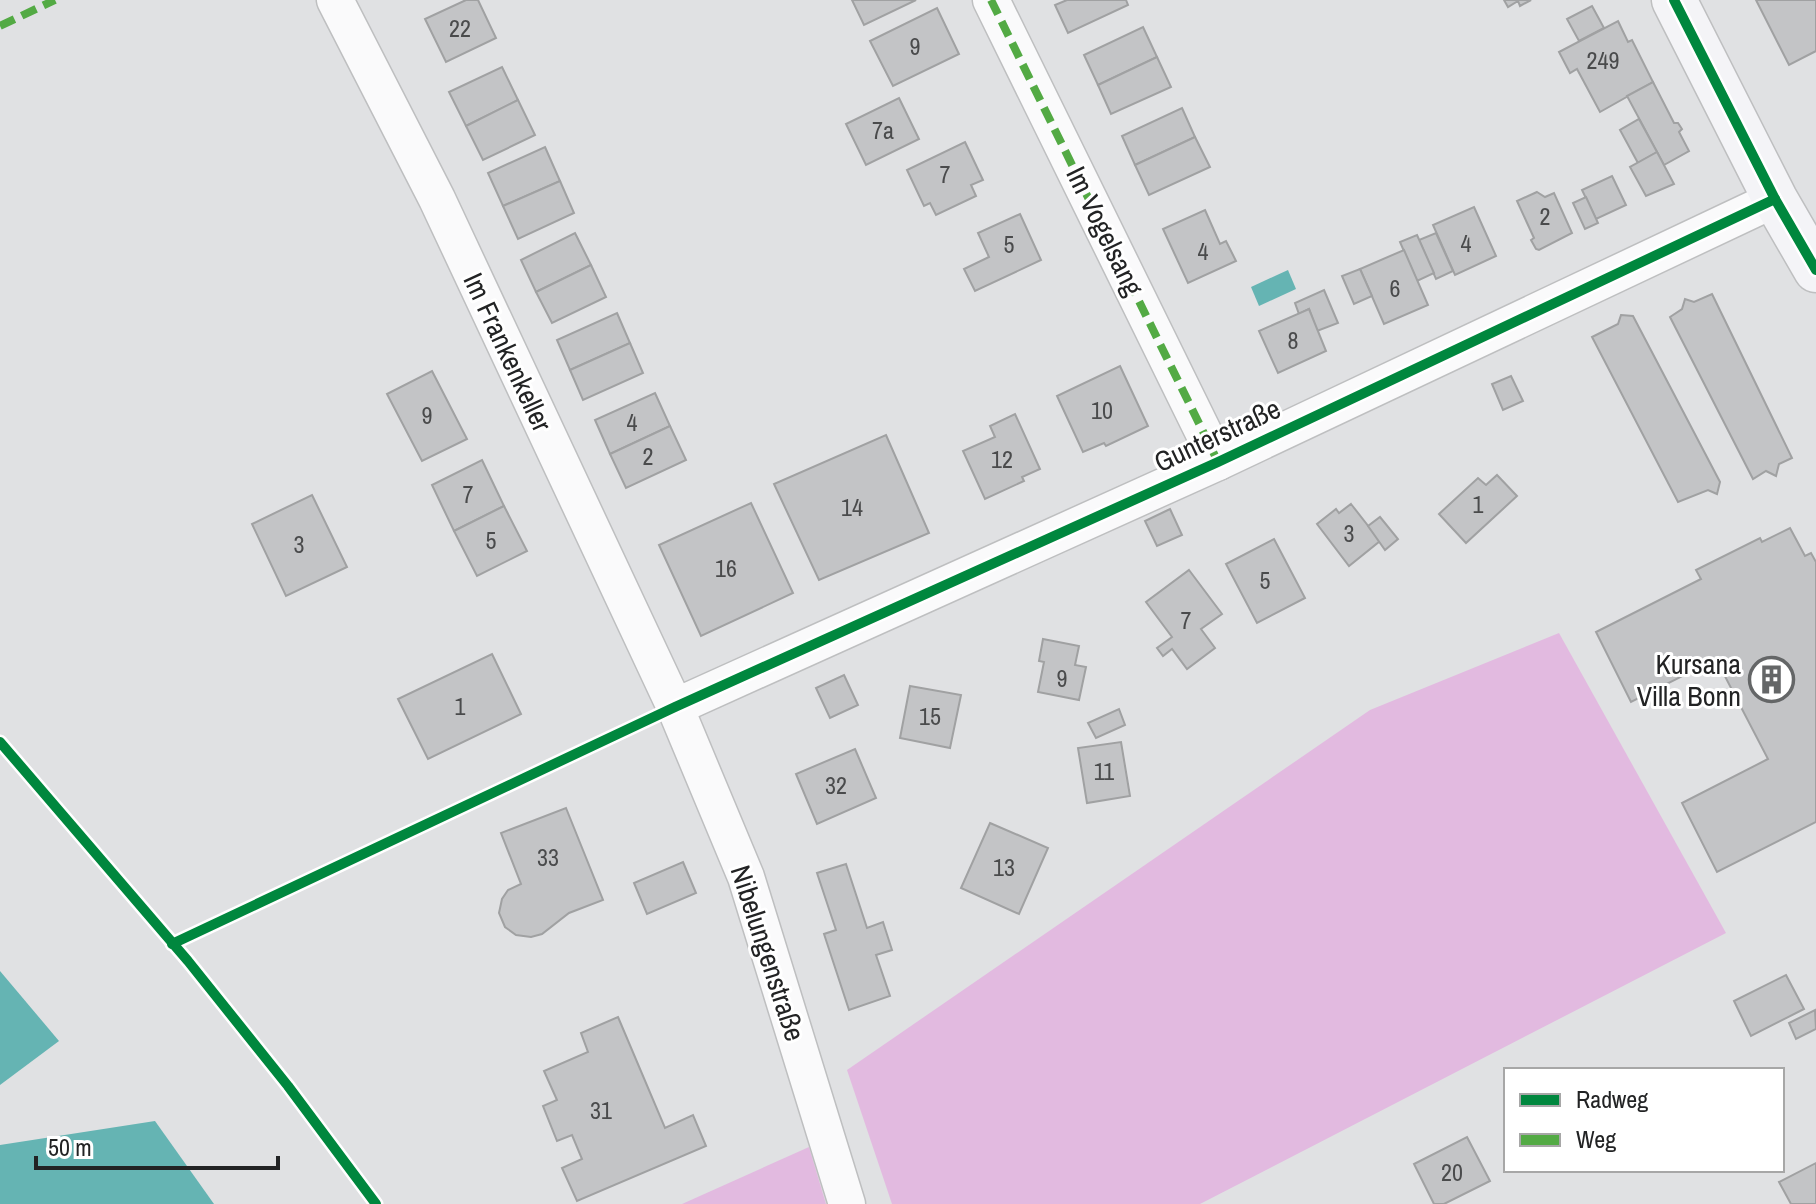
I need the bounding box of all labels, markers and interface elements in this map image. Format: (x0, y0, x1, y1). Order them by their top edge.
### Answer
house number: 22 (449, 12, 471, 44)
house number: 9 (910, 30, 920, 62)
house number: 249 (1587, 44, 1619, 76)
house number: 7a (872, 114, 894, 146)
house number: 7 (940, 158, 951, 190)
street label: Im Vogelsang (1057, 160, 1153, 302)
house number: 2 (1540, 200, 1550, 232)
house number: 4 (1461, 227, 1472, 259)
house number: 5 (1004, 228, 1015, 260)
house number: 4 (1198, 235, 1209, 267)
street label: Im Frankenkeller (455, 266, 561, 438)
house number: 6 (1390, 272, 1400, 304)
house number: 8 (1288, 324, 1298, 356)
street label: Gunterstraße (1148, 389, 1286, 481)
house number: 10 (1091, 394, 1113, 426)
house number: 9 (422, 399, 432, 431)
house number: 4 (627, 406, 638, 438)
house number: 2 (643, 440, 653, 472)
house number: 12 (991, 443, 1013, 475)
house number: 7 (463, 478, 474, 510)
house number: 1 (1473, 488, 1484, 520)
house number: 14 (841, 491, 863, 523)
house number: 3 (1344, 517, 1354, 549)
house number: 5 (486, 524, 497, 556)
house number: 3 (294, 528, 304, 560)
house number: 16 (715, 552, 737, 584)
house number: 5 (1260, 564, 1271, 596)
house number: 7 (1181, 604, 1192, 636)
place label: Kursana Villa Bonn (1637, 645, 1741, 715)
building icon: Kursana Villa Bonn (1748, 656, 1796, 704)
house number: 9 (1057, 662, 1067, 694)
house number: 1 (455, 690, 466, 722)
house number: 15 (919, 700, 941, 732)
house number: 11 (1094, 755, 1114, 787)
house number: 32 (825, 769, 847, 801)
house number: 33 (537, 841, 559, 873)
house number: 13 (993, 851, 1015, 883)
street label: Nibelungenstraße (722, 860, 814, 1046)
legend (1504, 1068, 1784, 1172)
text: Radweg (1576, 1083, 1648, 1115)
house number: 31 (590, 1094, 612, 1126)
scale bar (36, 1120, 278, 1170)
text: Weg (1576, 1123, 1616, 1155)
text: 50 m (48, 1131, 92, 1163)
house number: 20 (1441, 1156, 1463, 1188)

